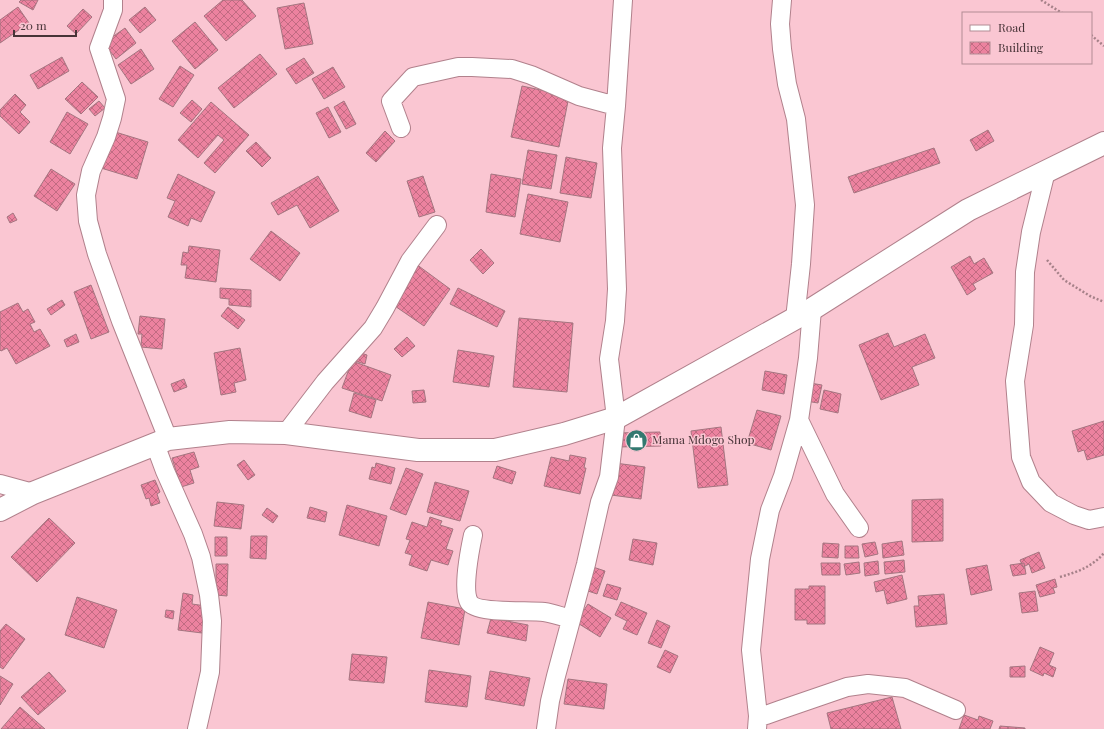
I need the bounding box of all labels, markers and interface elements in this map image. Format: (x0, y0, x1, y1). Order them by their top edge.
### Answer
scale bar (14, 12, 76, 38)
legend (962, 12, 1092, 64)
text: 20 m (20, 17, 47, 33)
text: Road (998, 19, 1025, 35)
text: Building (998, 39, 1044, 55)
shop icon: Mama Mdogo Shop (624, 427, 650, 453)
place label: Mama Mdogo Shop (652, 431, 755, 447)

